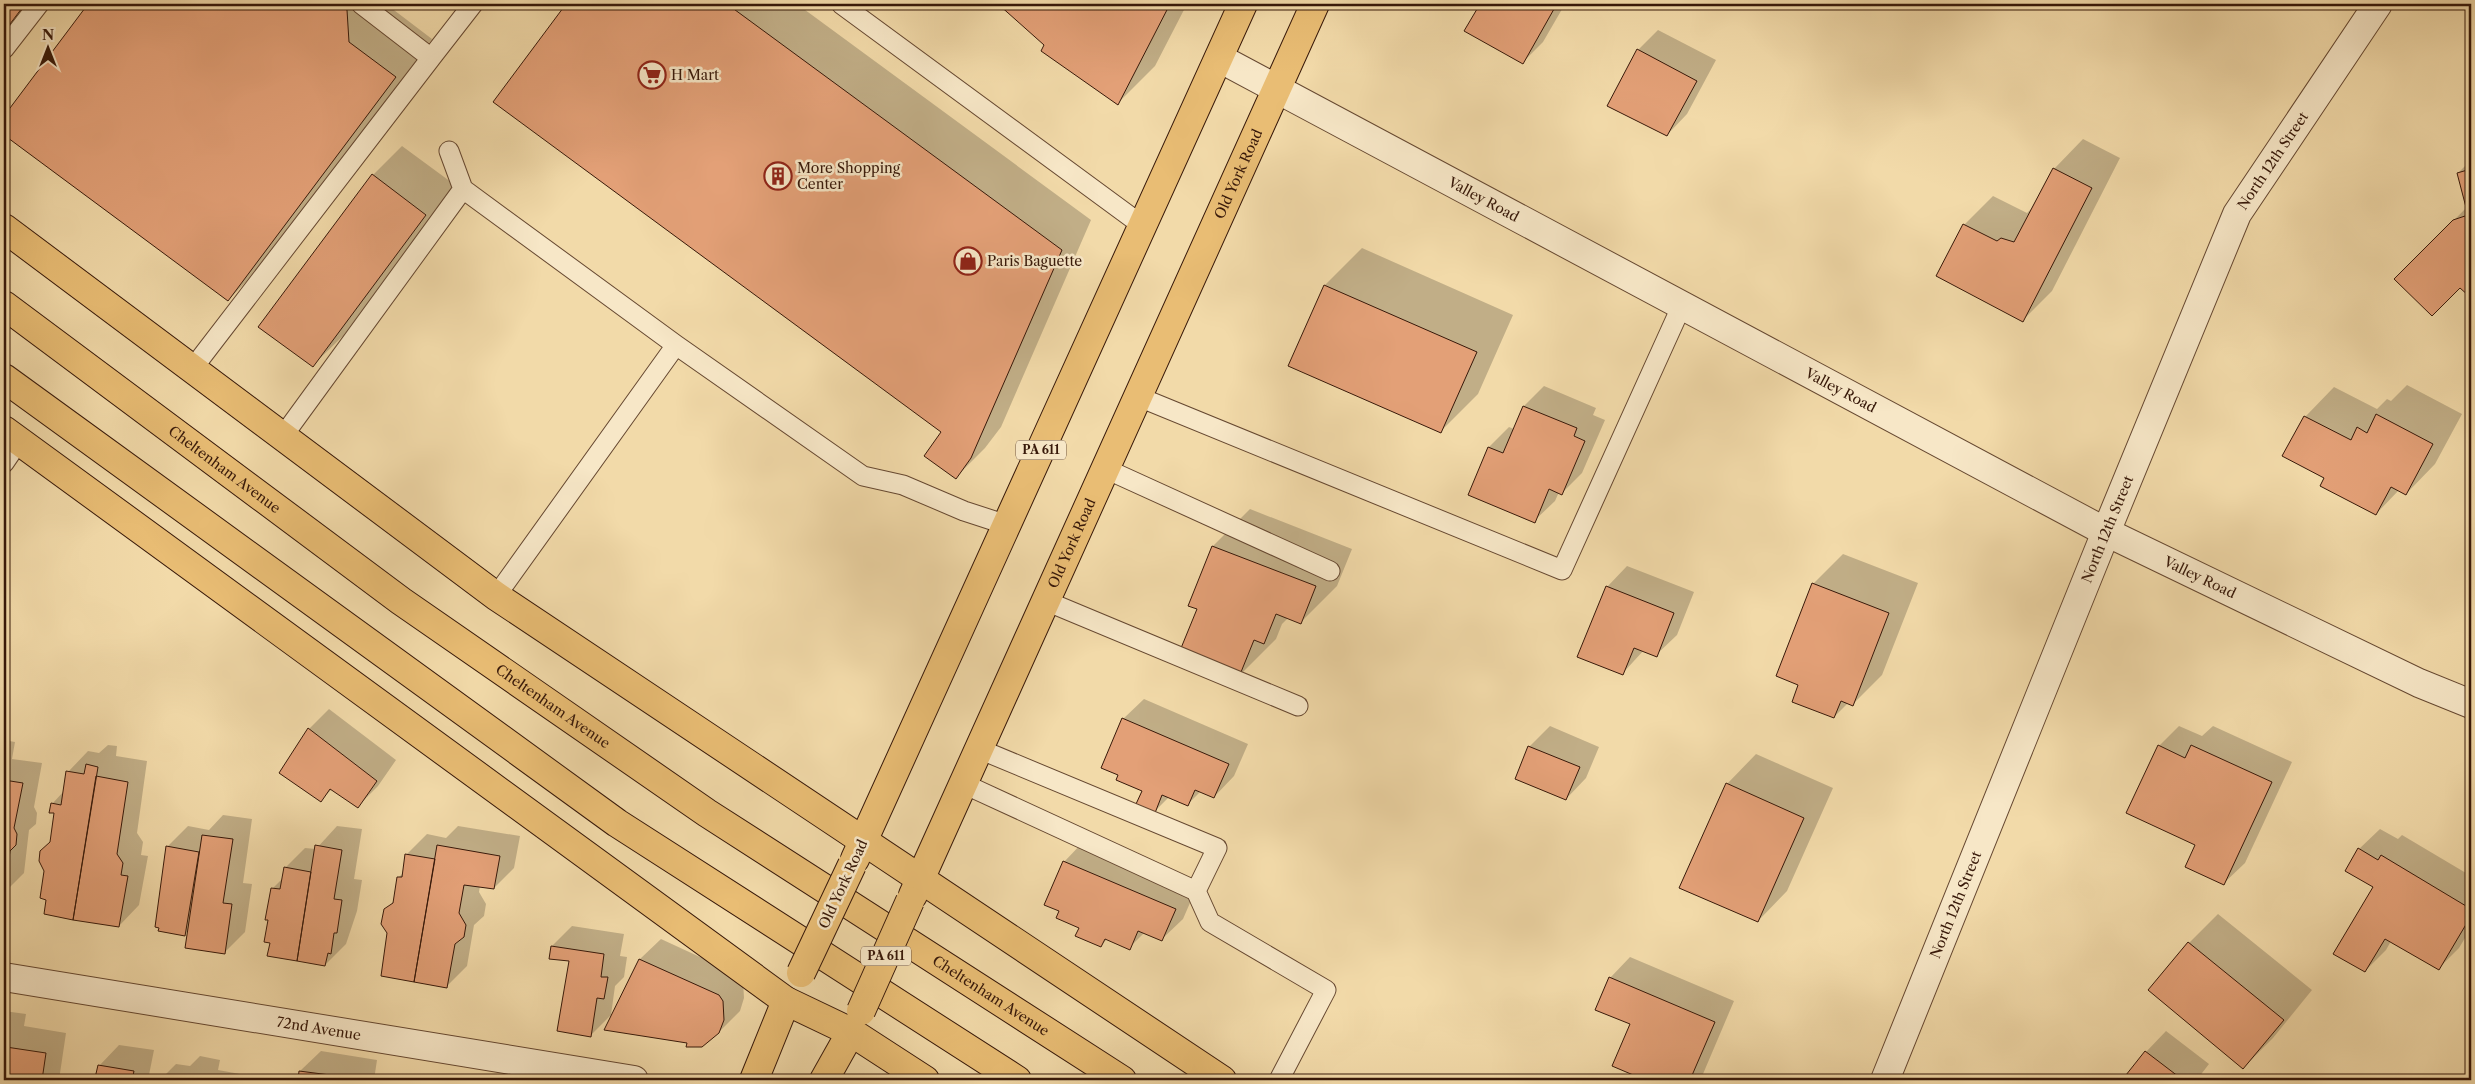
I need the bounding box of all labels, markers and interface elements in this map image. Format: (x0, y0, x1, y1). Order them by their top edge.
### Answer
north arrow (22, 22, 72, 72)
text: N (42, 26, 54, 44)
supermarket icon: H Mart (637, 60, 667, 90)
place label: H Mart (671, 66, 719, 84)
street label: North 12th Street (2233, 108, 2312, 213)
street label: Old York Road (1210, 126, 1267, 222)
place label: More Shopping Center (797, 159, 901, 193)
building icon: More Shopping Center (763, 161, 793, 191)
street label: Valley Road (1444, 173, 1523, 226)
shop icon: Paris Baguette (953, 246, 983, 276)
place label: Paris Baguette (987, 252, 1082, 270)
street label: Valley Road (1801, 364, 1880, 417)
street label: Cheltenham Avenue (165, 422, 284, 517)
road number: PA 611 (1016, 440, 1066, 460)
street label: North 12th Street (2077, 473, 2137, 585)
street label: Old York Road (1044, 495, 1100, 591)
street label: Valley Road (2160, 552, 2239, 603)
street label: Cheltenham Avenue (492, 660, 614, 752)
street label: Old York Road (814, 836, 872, 931)
street label: North 12th Street (1926, 848, 1985, 961)
road number: PA 611 (861, 946, 911, 966)
street label: Cheltenham Avenue (929, 951, 1053, 1040)
street label: 72nd Avenue (275, 1013, 362, 1044)

